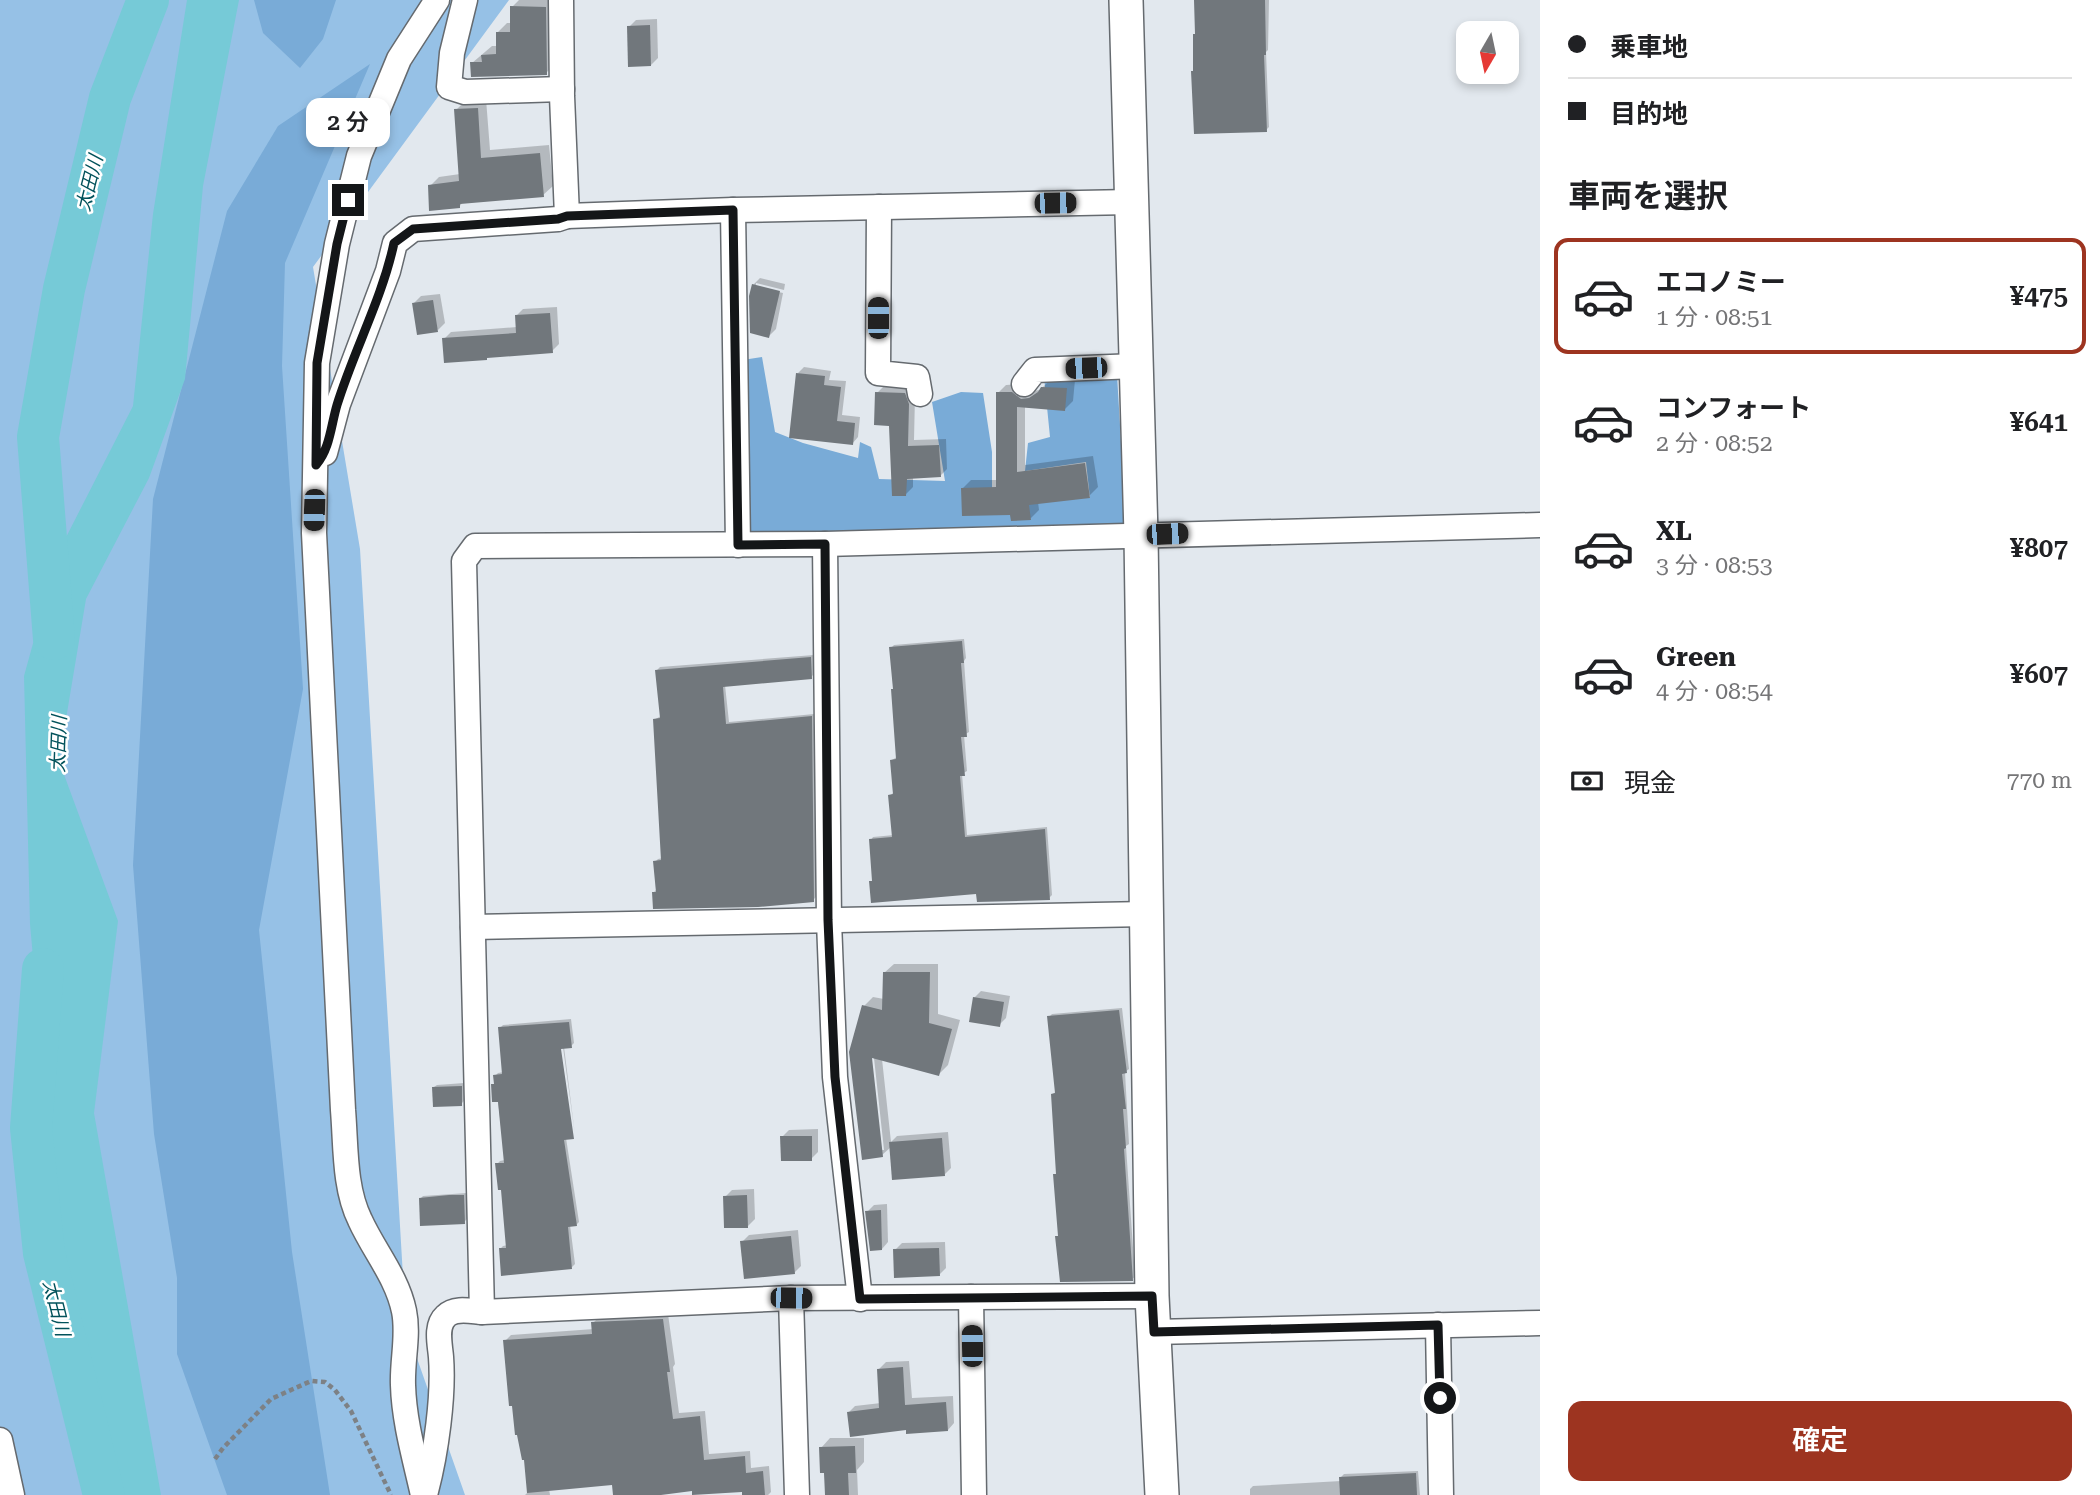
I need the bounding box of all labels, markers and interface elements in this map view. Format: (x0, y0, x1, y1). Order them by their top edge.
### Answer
north arrow (1456, 21, 1519, 84)
map controls (1456, 21, 1519, 84)
text: 乗車地 (1610, 32, 1688, 62)
callout: 2 分 (306, 99, 390, 148)
text: 目的地 (1610, 99, 1688, 129)
text: 2 分 (327, 109, 369, 136)
water label: 太田川 (71, 151, 108, 214)
text: 車両を選択 (1568, 177, 1728, 215)
route end (332, 184, 364, 216)
car (1034, 192, 1077, 214)
icon: car (1572, 265, 1635, 328)
text: エコノミー (1656, 267, 1786, 297)
text: ¥475 (2010, 281, 2068, 311)
car (868, 297, 889, 339)
text: 1 分 · 08:51 (1656, 304, 1773, 331)
car (1065, 357, 1108, 379)
icon: car (1572, 391, 1635, 454)
text: コンフォート (1656, 393, 1811, 423)
text: ¥641 (2010, 407, 2068, 437)
text: 2 分 · 08:52 (1656, 430, 1773, 457)
car (303, 489, 326, 531)
text: XL (1656, 516, 1692, 546)
icon: car (1572, 517, 1635, 580)
car (1146, 523, 1189, 545)
text: ¥807 (2010, 533, 2068, 563)
text: 3 分 · 08:53 (1656, 552, 1773, 579)
text: Green (1656, 642, 1736, 672)
icon: car (1572, 643, 1635, 706)
text: ¥607 (2010, 659, 2068, 689)
text: 4 分 · 08:54 (1656, 678, 1773, 705)
water label: 太田川 (46, 713, 71, 773)
icon: cash (1568, 762, 1606, 800)
text: 770 m (2007, 767, 2072, 794)
text: 現金 (1624, 768, 1676, 798)
water label: 太田川 (38, 1278, 75, 1340)
car (770, 1287, 813, 1309)
car (962, 1325, 983, 1367)
route start (1424, 1382, 1456, 1414)
button: 確定 (1568, 1401, 2072, 1481)

